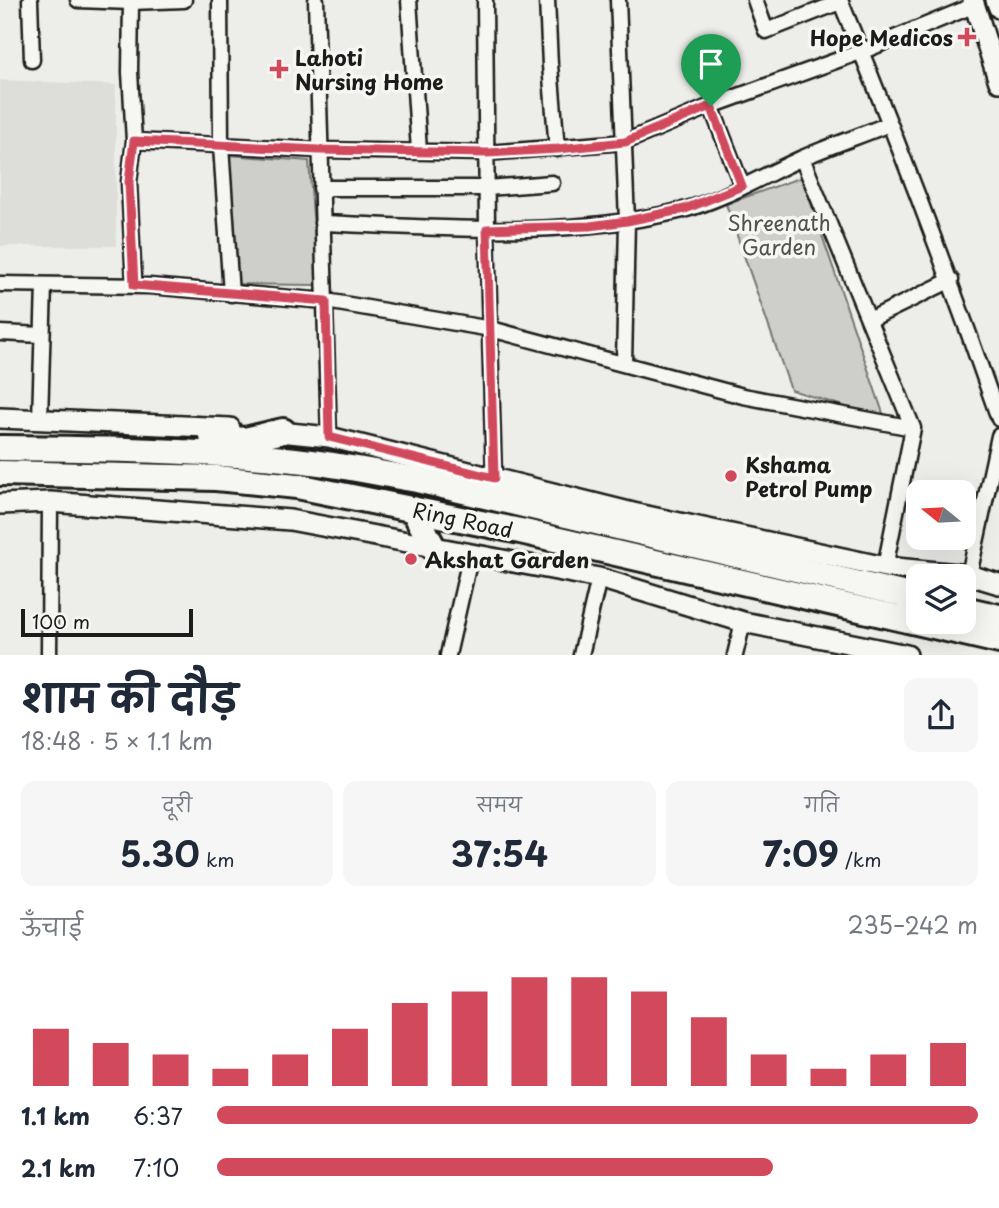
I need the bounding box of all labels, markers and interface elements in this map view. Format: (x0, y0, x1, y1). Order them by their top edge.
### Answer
place label: Hope Medicos (810, 21, 953, 53)
marker: Hope Medicos (959, 29, 975, 45)
pin (681, 34, 741, 106)
place label: Lahoti Nursing Home (295, 41, 444, 97)
icon: arrive (692, 45, 730, 83)
marker: Lahoti Nursing Home (269, 59, 289, 79)
park label: Shreenath Garden (727, 206, 831, 262)
place label: Kshama Petrol Pump (745, 448, 872, 504)
marker: Kshama Petrol Pump (723, 468, 739, 484)
north arrow (906, 480, 976, 550)
map controls (906, 480, 976, 634)
street label: Ring Road (410, 493, 516, 545)
place label: Akshat Garden (425, 543, 589, 575)
marker: Akshat Garden (403, 551, 419, 567)
button: layers (906, 564, 976, 634)
scale bar (21, 606, 192, 638)
text: 100 m (32, 607, 90, 635)
text: शाम की दौड़ (21, 668, 238, 725)
button: share (904, 678, 978, 752)
text: 18:48 · 5 × 1.1 km (21, 723, 213, 758)
text: दूरी (162, 790, 192, 818)
text: समय (477, 790, 522, 818)
text: गति (805, 790, 839, 818)
text: 5.30 (120, 826, 200, 879)
text: 37:54 (451, 826, 548, 879)
text: 7:09 (762, 826, 839, 879)
text: km (200, 845, 234, 873)
text: /km (839, 845, 881, 873)
text: 235–242 m (848, 907, 978, 942)
text: ऊँचाई (21, 909, 83, 944)
text: 1.1 km (21, 1098, 90, 1133)
text: 6:37 (133, 1098, 183, 1133)
text: 2.1 km (21, 1150, 96, 1185)
text: 7:10 (133, 1150, 179, 1185)

